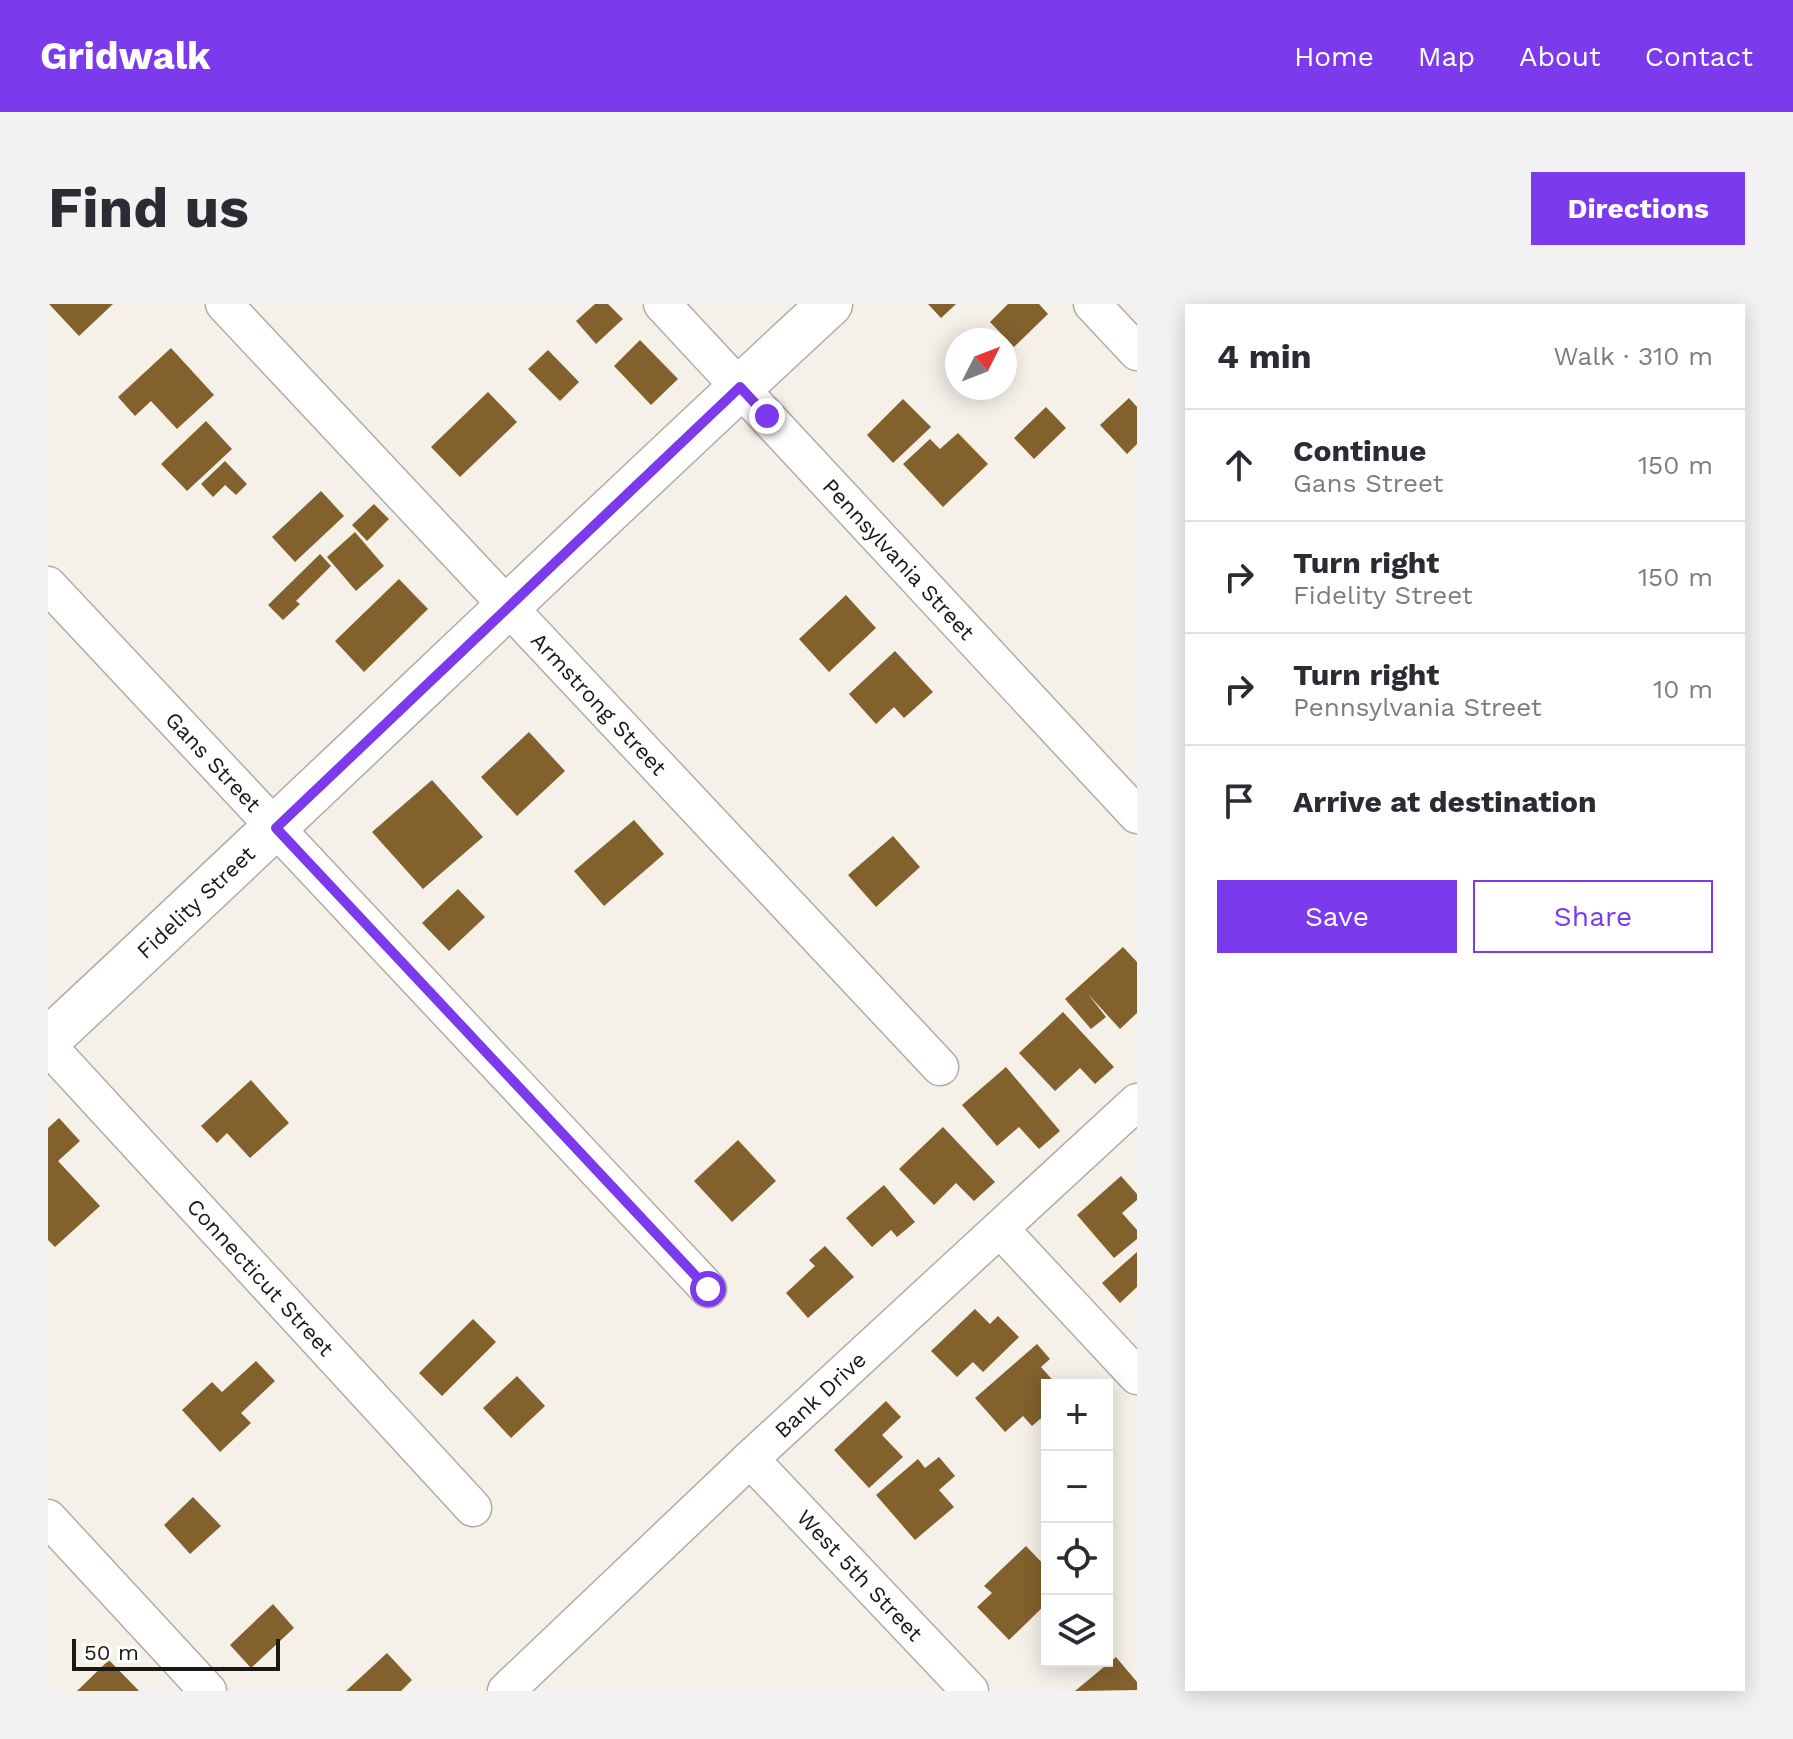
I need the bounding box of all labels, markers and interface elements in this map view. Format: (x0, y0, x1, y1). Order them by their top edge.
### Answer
text: Gridwalk (40, 34, 211, 78)
text: Home (1294, 40, 1374, 73)
text: Map (1418, 40, 1475, 73)
text: About (1519, 40, 1601, 73)
text: Contact (1645, 40, 1753, 73)
button: Directions (1531, 172, 1745, 245)
text: Find us (48, 175, 249, 241)
north arrow (945, 328, 1017, 400)
text: 4 min (1217, 336, 1312, 376)
text: Walk · 310 m (1553, 341, 1713, 371)
route end (749, 398, 785, 434)
text: Continue (1293, 433, 1426, 468)
icon: ahead (1217, 443, 1261, 487)
text: 150 m (1638, 450, 1713, 480)
text: Gans Street (1293, 468, 1443, 498)
street label: Pennsylvania Street (818, 473, 980, 645)
text: Turn right (1293, 545, 1439, 580)
icon: right (1217, 555, 1261, 599)
text: 150 m (1638, 562, 1713, 592)
text: Fidelity Street (1293, 580, 1473, 610)
street label: Armstrong Street (526, 627, 672, 780)
text: Turn right (1293, 657, 1439, 692)
icon: right (1217, 667, 1261, 711)
text: 10 m (1653, 674, 1713, 704)
text: Pennsylvania Street (1293, 692, 1542, 722)
street label: Gans Street (161, 707, 266, 817)
icon: arrive (1217, 779, 1261, 823)
text: Arrive at destination (1293, 784, 1597, 819)
street label: Fidelity Street (132, 841, 260, 963)
button: Save (1217, 880, 1457, 953)
button: Share (1473, 880, 1713, 953)
street label: Connecticut Street (182, 1193, 339, 1361)
route start (690, 1271, 726, 1307)
street label: Bank Drive (769, 1346, 871, 1442)
map controls (1041, 1379, 1113, 1667)
button: + (1041, 1379, 1113, 1451)
button: − (1041, 1451, 1113, 1523)
street label: West 5th Street (792, 1505, 928, 1646)
button: locate (1041, 1523, 1113, 1595)
button: layers (1041, 1595, 1113, 1667)
scale bar (72, 1635, 280, 1671)
text: 50 m (84, 1640, 139, 1665)

